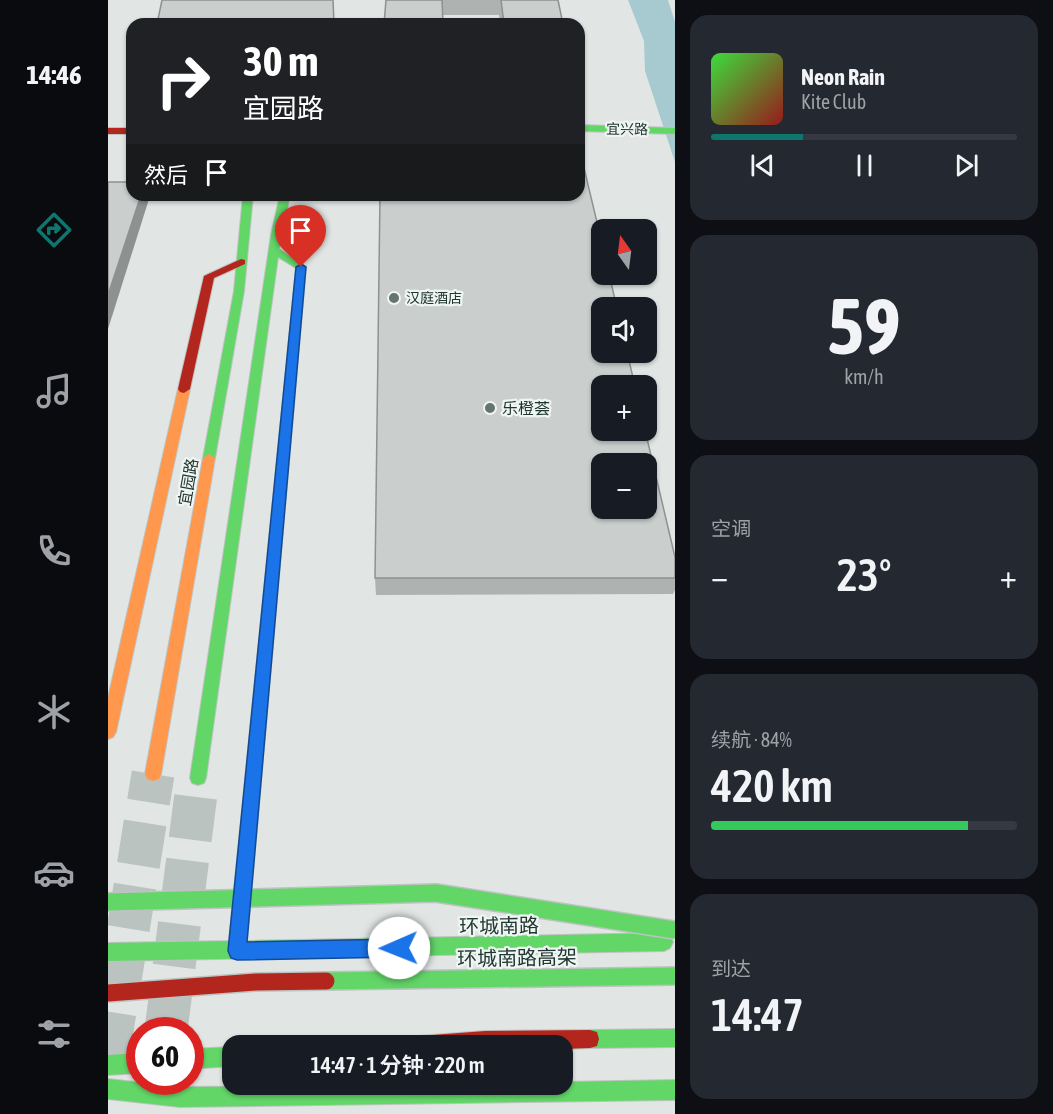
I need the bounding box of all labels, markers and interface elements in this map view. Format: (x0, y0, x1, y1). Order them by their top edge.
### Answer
text: 30 m (243, 37, 318, 85)
icon: right (144, 42, 222, 120)
text: 14:46 (26, 59, 82, 90)
text: Neon Rain (801, 64, 885, 90)
text: Kite Club (801, 90, 866, 113)
text: 宜园路 (243, 93, 324, 124)
street label: 宜兴路 (606, 121, 648, 137)
icon: previous (746, 149, 779, 182)
icon: pause (848, 149, 881, 182)
icon: next (950, 149, 983, 182)
icon: arrive (200, 156, 233, 189)
text: 然后 (144, 162, 188, 188)
pin (275, 205, 326, 267)
icon: directions (33, 209, 75, 251)
icon: arrive (284, 214, 317, 247)
north arrow (591, 219, 657, 285)
map controls (591, 219, 657, 519)
text: 59 (827, 281, 901, 371)
place label: 汉庭酒店 (406, 290, 462, 306)
marker: 汉庭酒店 (387, 291, 401, 305)
button: sound (591, 297, 657, 363)
text: km/h (844, 365, 884, 388)
icon: music (33, 370, 75, 412)
button: + (591, 375, 657, 441)
place label: 乐橙荟 (502, 399, 550, 417)
marker: 乐橙荟 (483, 401, 497, 415)
button: − (591, 453, 657, 519)
street label: 宜园路 (175, 457, 201, 507)
text: 空调 (711, 517, 751, 540)
icon: phone (33, 530, 75, 572)
text: 23° (837, 549, 891, 601)
text: − (711, 557, 728, 595)
text: + (1000, 557, 1017, 595)
icon: climate (33, 691, 75, 733)
text: 续航 · 84% (711, 728, 792, 751)
text: 420 km (711, 760, 833, 812)
icon: car (33, 852, 75, 894)
street label: 环城南路 (459, 913, 539, 938)
position arrow (367, 916, 431, 980)
street label: 环城南路高架 (457, 945, 577, 970)
text: 到达 (711, 957, 751, 980)
text: 14:47 (711, 989, 804, 1041)
icon: filters (33, 1013, 75, 1055)
speed limit sign: 60 (126, 1017, 204, 1095)
text: 14:47 · 1 分钟 · 220 m (311, 1052, 484, 1078)

